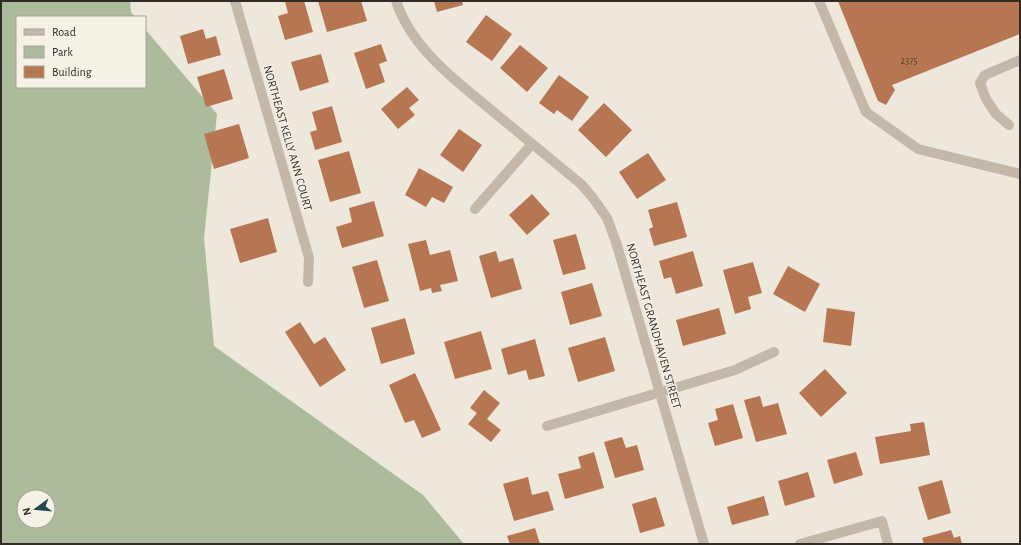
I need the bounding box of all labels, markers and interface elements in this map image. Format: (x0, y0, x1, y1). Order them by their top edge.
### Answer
legend (16, 16, 146, 88)
text: Road (52, 26, 76, 38)
text: Park (52, 46, 73, 58)
house number: 2375 (900, 56, 918, 66)
street label: NORTHEAST KELLY ANN COURT (261, 64, 315, 212)
text: Building (52, 66, 92, 78)
street label: NORTHEAST GRANDHAVEN STREET (625, 242, 683, 410)
north arrow (16, 489, 56, 529)
text: N (21, 506, 33, 517)

